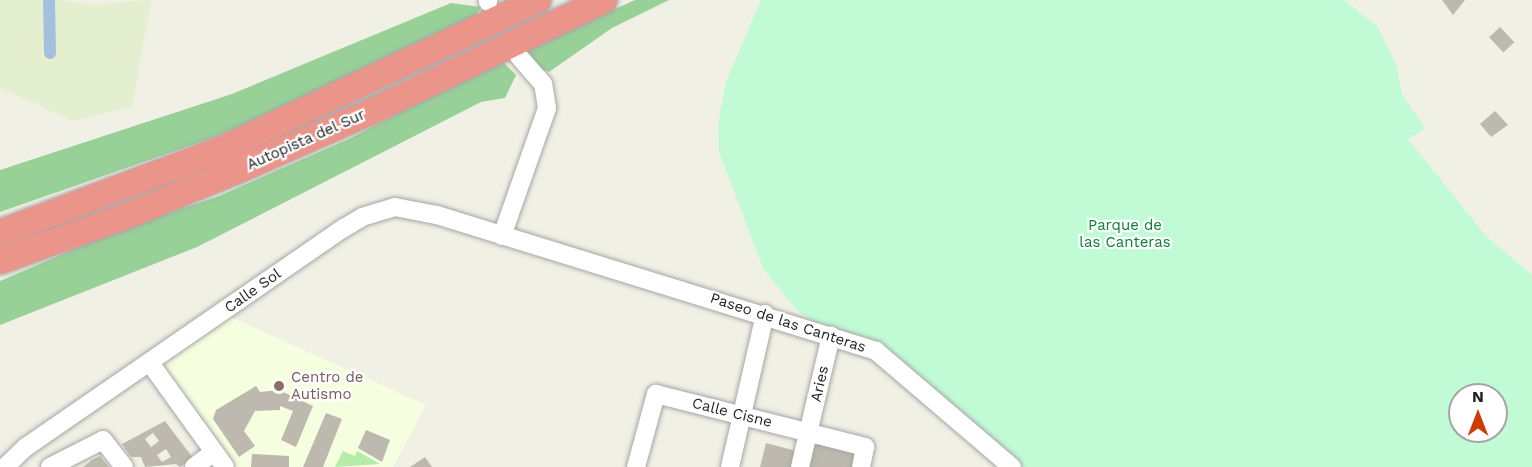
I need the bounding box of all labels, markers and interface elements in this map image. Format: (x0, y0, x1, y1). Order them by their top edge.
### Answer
street label: Autopista del Sur (244, 106, 368, 174)
park label: Parque de las Canteras (1079, 216, 1171, 251)
street label: Calle Sol (221, 265, 285, 317)
street label: Paseo de las Canteras (708, 289, 868, 357)
street label: Aries (807, 364, 833, 404)
place label: Centro de Autismo (291, 368, 363, 403)
marker: Centro de Autismo (272, 379, 286, 393)
north arrow (1448, 383, 1508, 443)
text: N (1472, 387, 1484, 406)
street label: Calle Cisne (690, 394, 774, 432)

